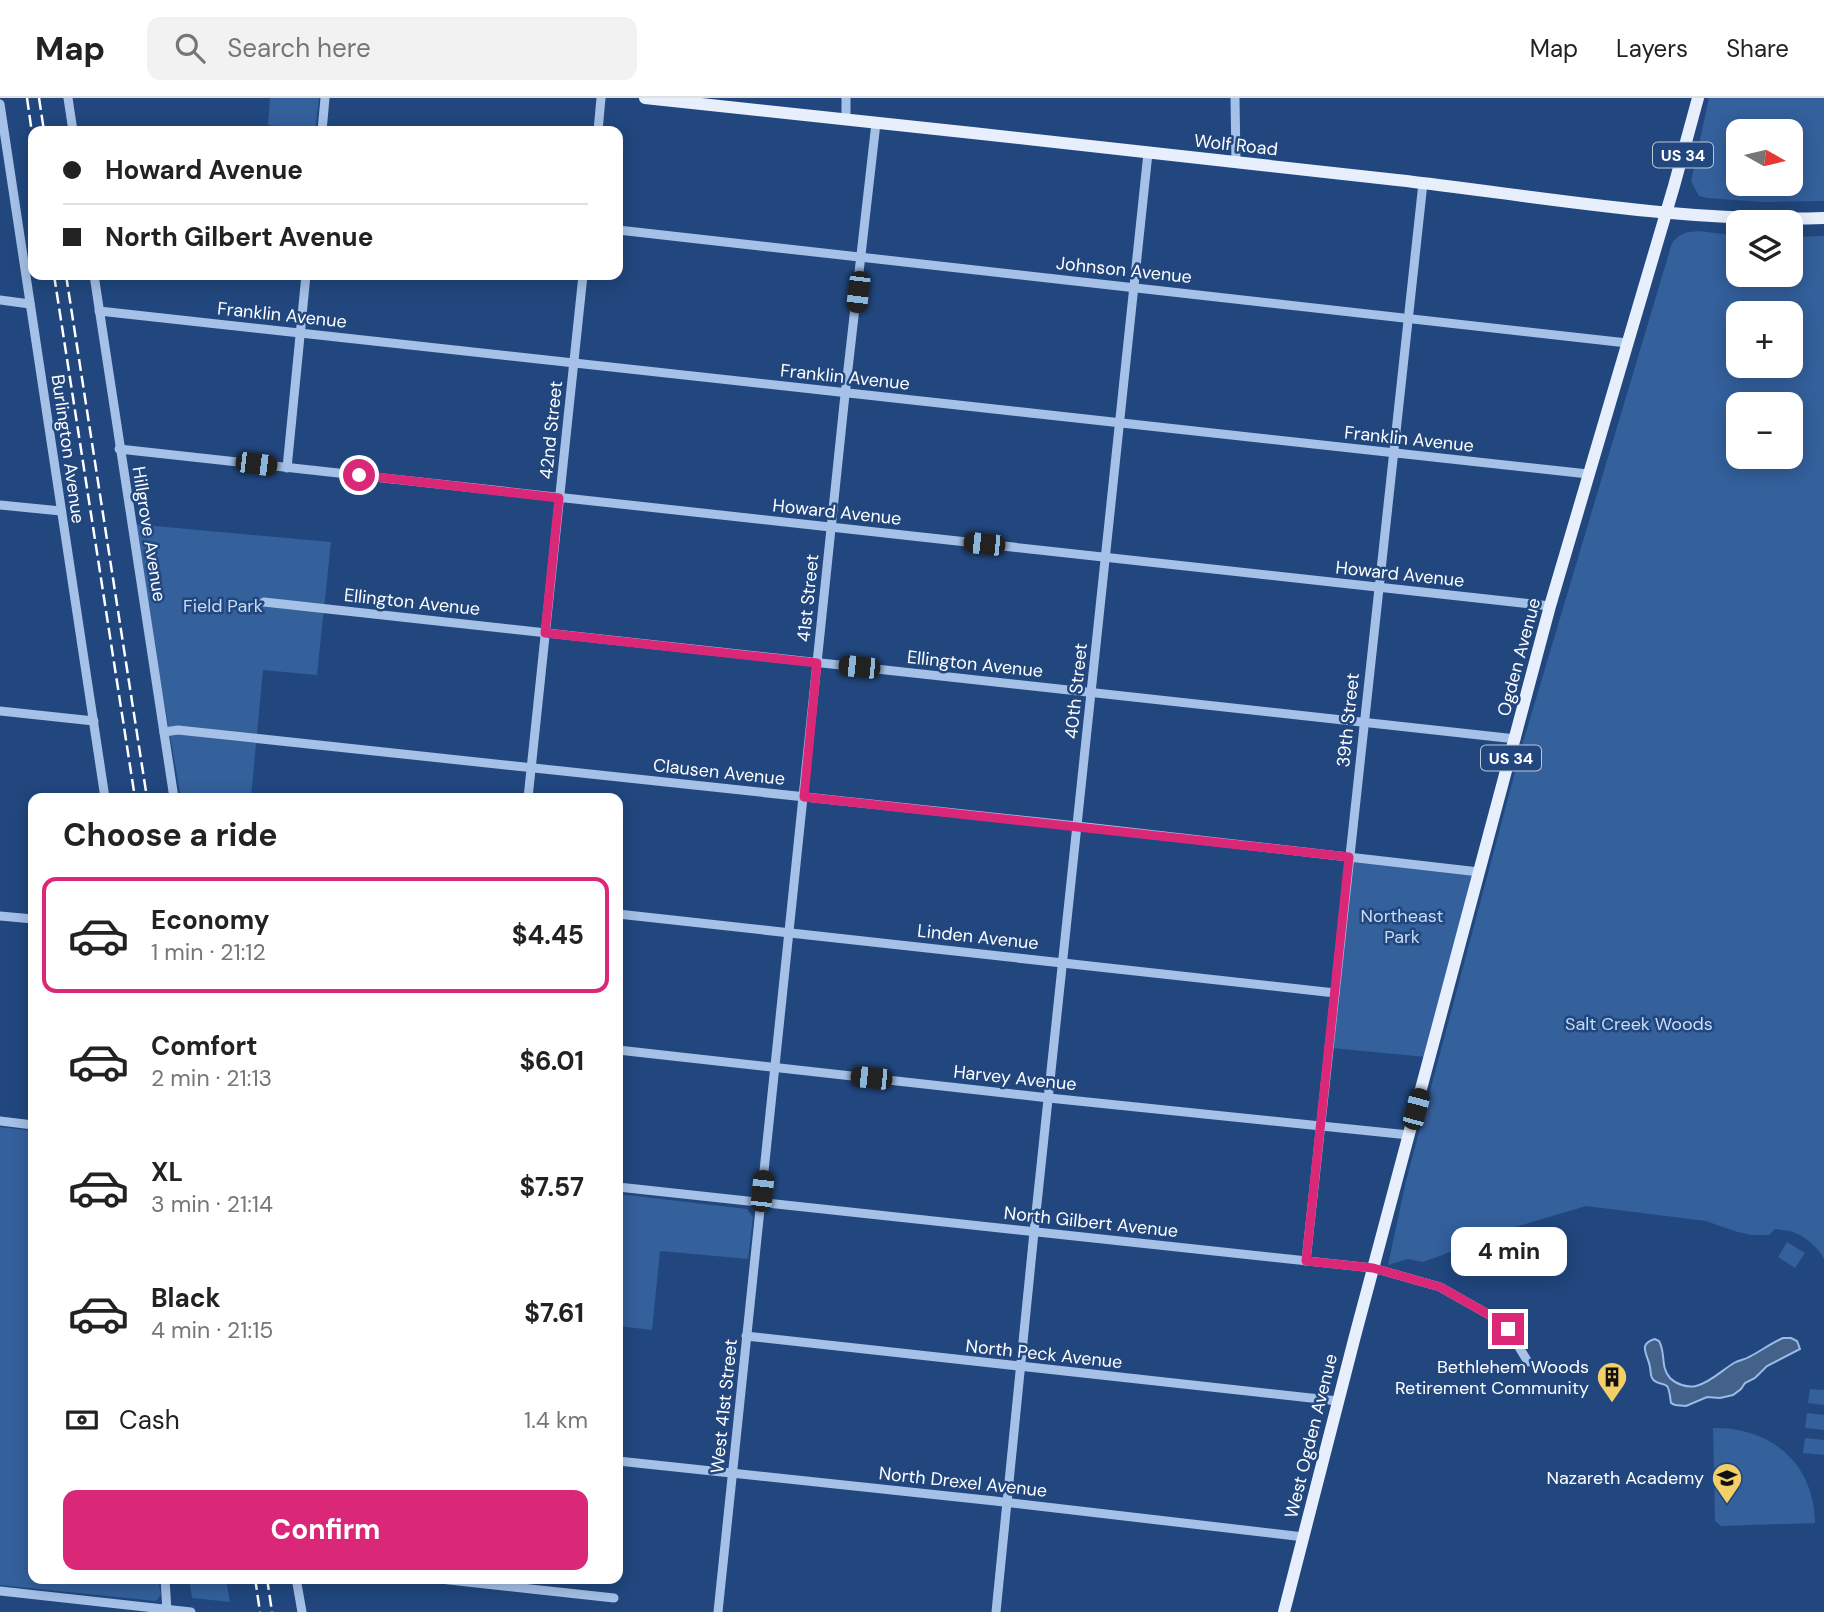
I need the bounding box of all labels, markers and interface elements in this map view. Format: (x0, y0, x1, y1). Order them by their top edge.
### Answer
search box (147, 17, 637, 80)
text: Map (35, 27, 105, 70)
icon: search (171, 29, 209, 67)
text: Search here (227, 31, 371, 65)
text: Map (1530, 33, 1578, 64)
text: Layers (1616, 33, 1688, 64)
text: Share (1726, 33, 1789, 64)
north arrow (1726, 119, 1802, 196)
map controls (1726, 119, 1803, 469)
street label: Wolf Road (1193, 129, 1279, 161)
road number: US 34 (1653, 142, 1713, 167)
text: Howard Avenue (105, 153, 303, 187)
button: layers (1726, 210, 1803, 287)
text: North Gilbert Avenue (105, 220, 373, 254)
street label: Johnson Avenue (1055, 251, 1193, 289)
car (846, 270, 871, 314)
street label: Franklin Avenue (216, 296, 348, 334)
button: + (1726, 301, 1803, 378)
street label: Franklin Avenue (779, 358, 911, 396)
street label: Burlington Avenue (46, 373, 90, 525)
street label: 42nd Street (534, 380, 568, 480)
button: − (1726, 392, 1803, 469)
street label: Franklin Avenue (1343, 420, 1475, 458)
car (234, 451, 279, 477)
route start (343, 459, 375, 491)
street label: Hillgrove Avenue (126, 465, 172, 603)
street label: Howard Avenue (771, 493, 903, 531)
car (963, 531, 1006, 557)
street label: 41st Street (791, 553, 825, 643)
street label: Howard Avenue (1334, 555, 1466, 593)
street label: Ellington Avenue (343, 583, 481, 621)
park label: Field Park (183, 594, 263, 618)
street label: Ogden Avenue (1492, 595, 1546, 719)
street label: 40th Street (1059, 642, 1093, 740)
street label: Ellington Avenue (906, 645, 1044, 683)
car (838, 654, 881, 680)
street label: 39th Street (1331, 672, 1365, 768)
road number: US 34 (1481, 746, 1541, 771)
street label: Clausen Avenue (652, 753, 786, 791)
text: Choose a ride (63, 814, 278, 856)
text: Economy (151, 903, 269, 937)
icon: car (67, 904, 130, 967)
park label: Northeast Park (1361, 904, 1443, 949)
text: $4.45 (512, 918, 584, 952)
street label: Linden Avenue (916, 919, 1040, 955)
text: 1 min · 21:12 (151, 937, 266, 967)
park label: Salt Creek Woods (1565, 1012, 1713, 1036)
text: Comfort (151, 1029, 257, 1063)
icon: car (67, 1030, 130, 1093)
text: $6.01 (519, 1044, 584, 1078)
street label: Harvey Avenue (952, 1060, 1078, 1096)
text: 2 min · 21:13 (151, 1063, 272, 1093)
car (850, 1065, 893, 1091)
car (1401, 1086, 1432, 1132)
text: XL (151, 1155, 183, 1189)
icon: car (67, 1156, 130, 1219)
car (750, 1169, 775, 1213)
text: $7.57 (519, 1170, 584, 1204)
text: 3 min · 21:14 (151, 1189, 273, 1219)
street label: North Gilbert Avenue (1003, 1201, 1179, 1243)
callout: 4 min (1450, 1228, 1566, 1276)
text: 4 min (1478, 1236, 1540, 1266)
text: Black (151, 1281, 221, 1315)
icon: car (67, 1282, 130, 1345)
text: $7.61 (524, 1296, 584, 1330)
route end (1492, 1313, 1524, 1345)
text: 4 min · 21:15 (151, 1315, 273, 1345)
street label: North Peck Avenue (964, 1334, 1124, 1374)
street label: West 41st Street (705, 1337, 743, 1475)
street label: West Ogden Avenue (1279, 1351, 1343, 1521)
place label: Bethlehem Woods Retirement Community (1395, 1355, 1589, 1400)
building icon: Bethlehem Woods Retirement Community (1595, 1360, 1629, 1404)
icon: cash (63, 1401, 101, 1439)
text: Cash (119, 1403, 180, 1437)
text: 1.4 km (524, 1405, 588, 1435)
street label: North Drexel Avenue (878, 1461, 1048, 1503)
school or university icon: Nazareth Academy (1710, 1461, 1744, 1505)
place label: Nazareth Academy (1546, 1466, 1704, 1490)
button: Confirm (63, 1490, 588, 1570)

